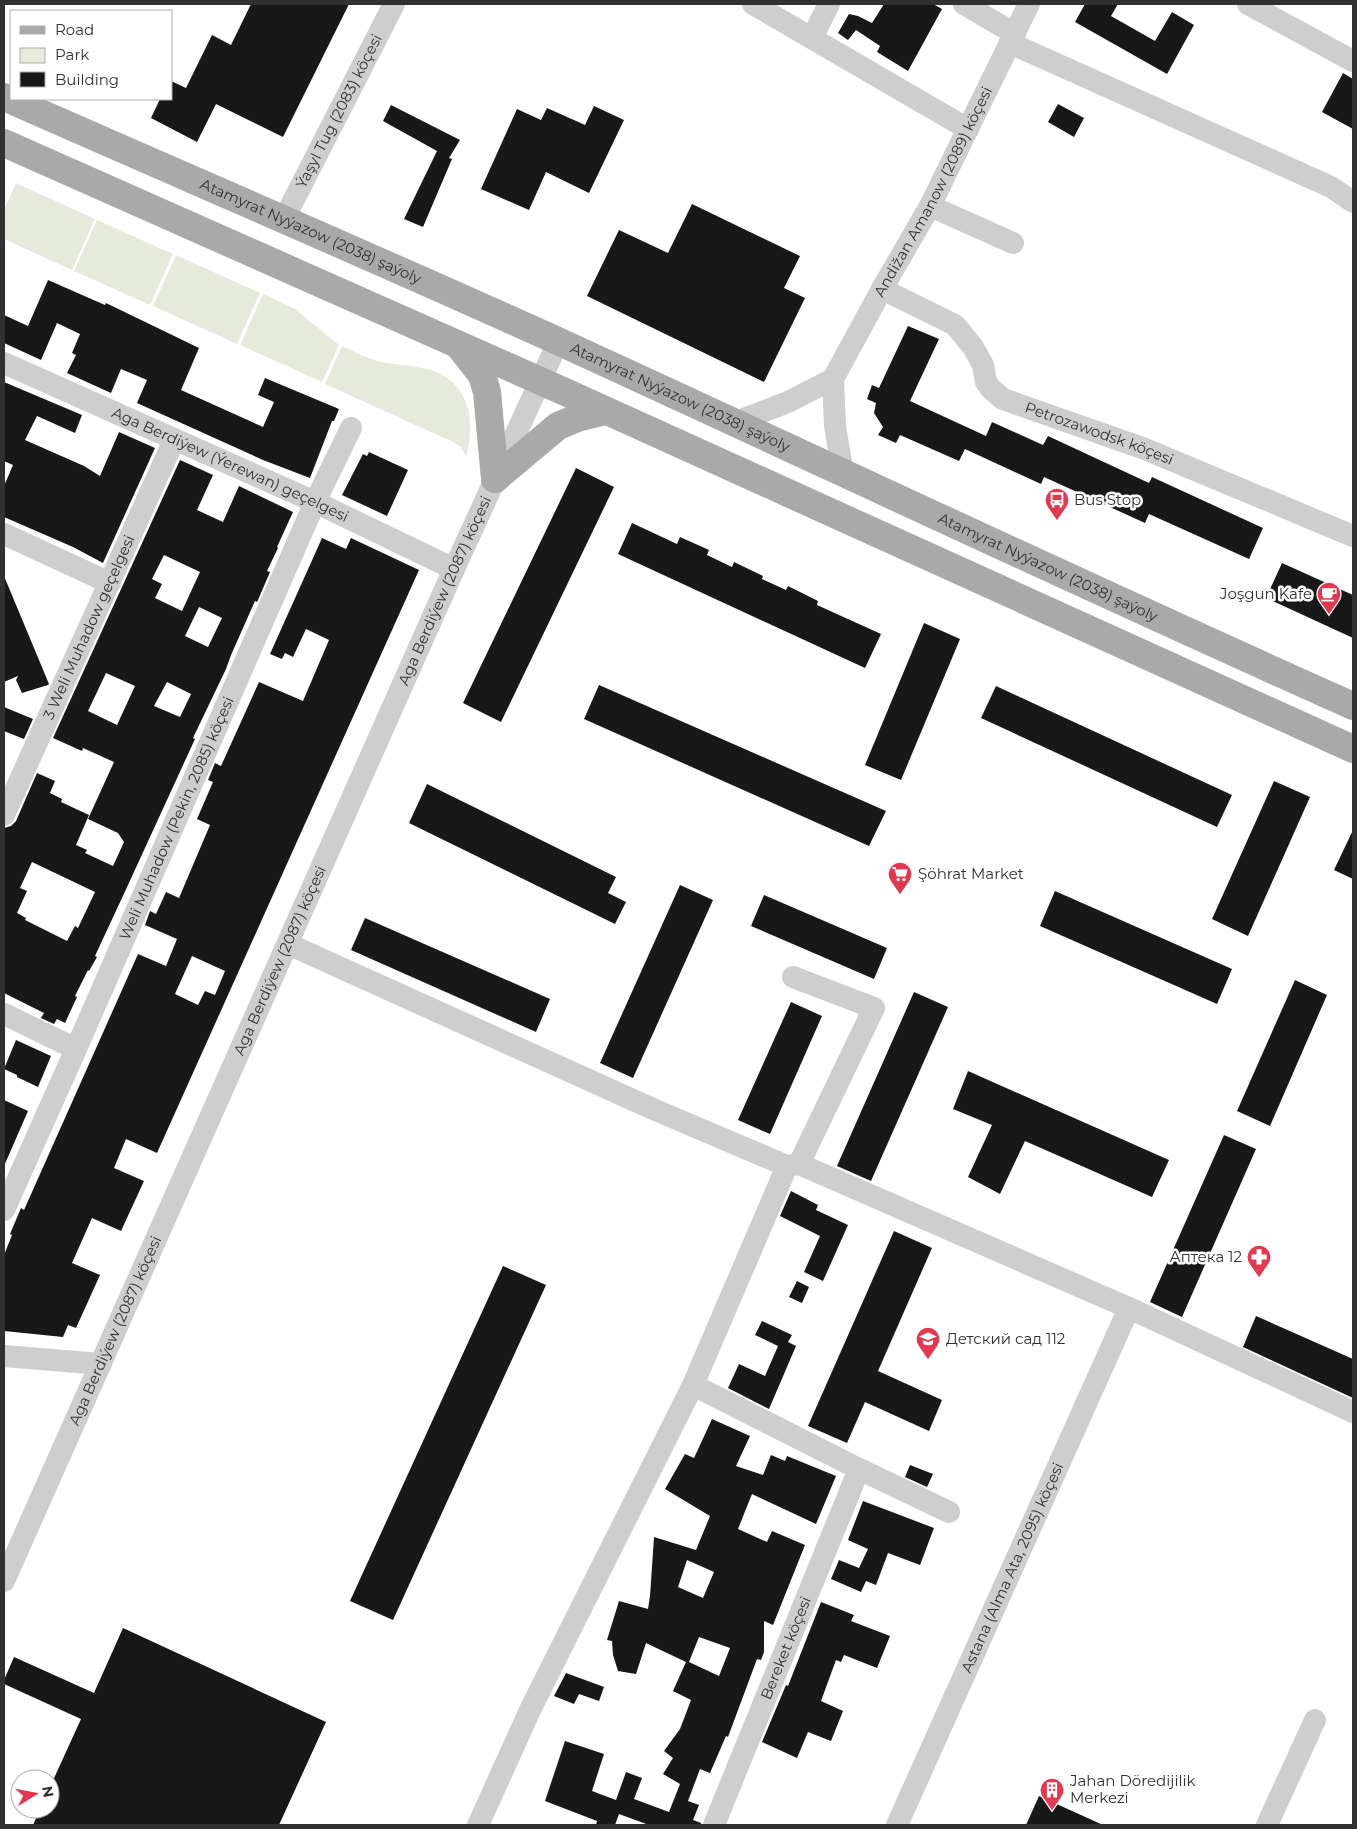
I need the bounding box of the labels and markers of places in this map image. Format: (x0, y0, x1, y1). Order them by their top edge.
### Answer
bus stop icon: Bus Stop (1044, 487, 1070, 521)
place label: Bus Stop (1074, 490, 1141, 509)
cafe icon: Joşgun Kafe (1316, 581, 1342, 615)
place label: Joşgun Kafe (1219, 584, 1312, 603)
supermarket icon: Şöhrat Market (887, 861, 913, 895)
place label: Şöhrat Market (918, 864, 1024, 883)
pharmacy icon: Аптека 12 (1246, 1244, 1272, 1278)
place label: Аптека 12 (1170, 1247, 1242, 1266)
school or university icon: Детский сад 112 (915, 1326, 941, 1360)
place label: Детский сад 112 (946, 1329, 1065, 1348)
place label: Jahan Döredijilik Merkezi (1069, 1771, 1196, 1807)
building icon: Jahan Döredijilik Merkezi (1039, 1777, 1065, 1811)

